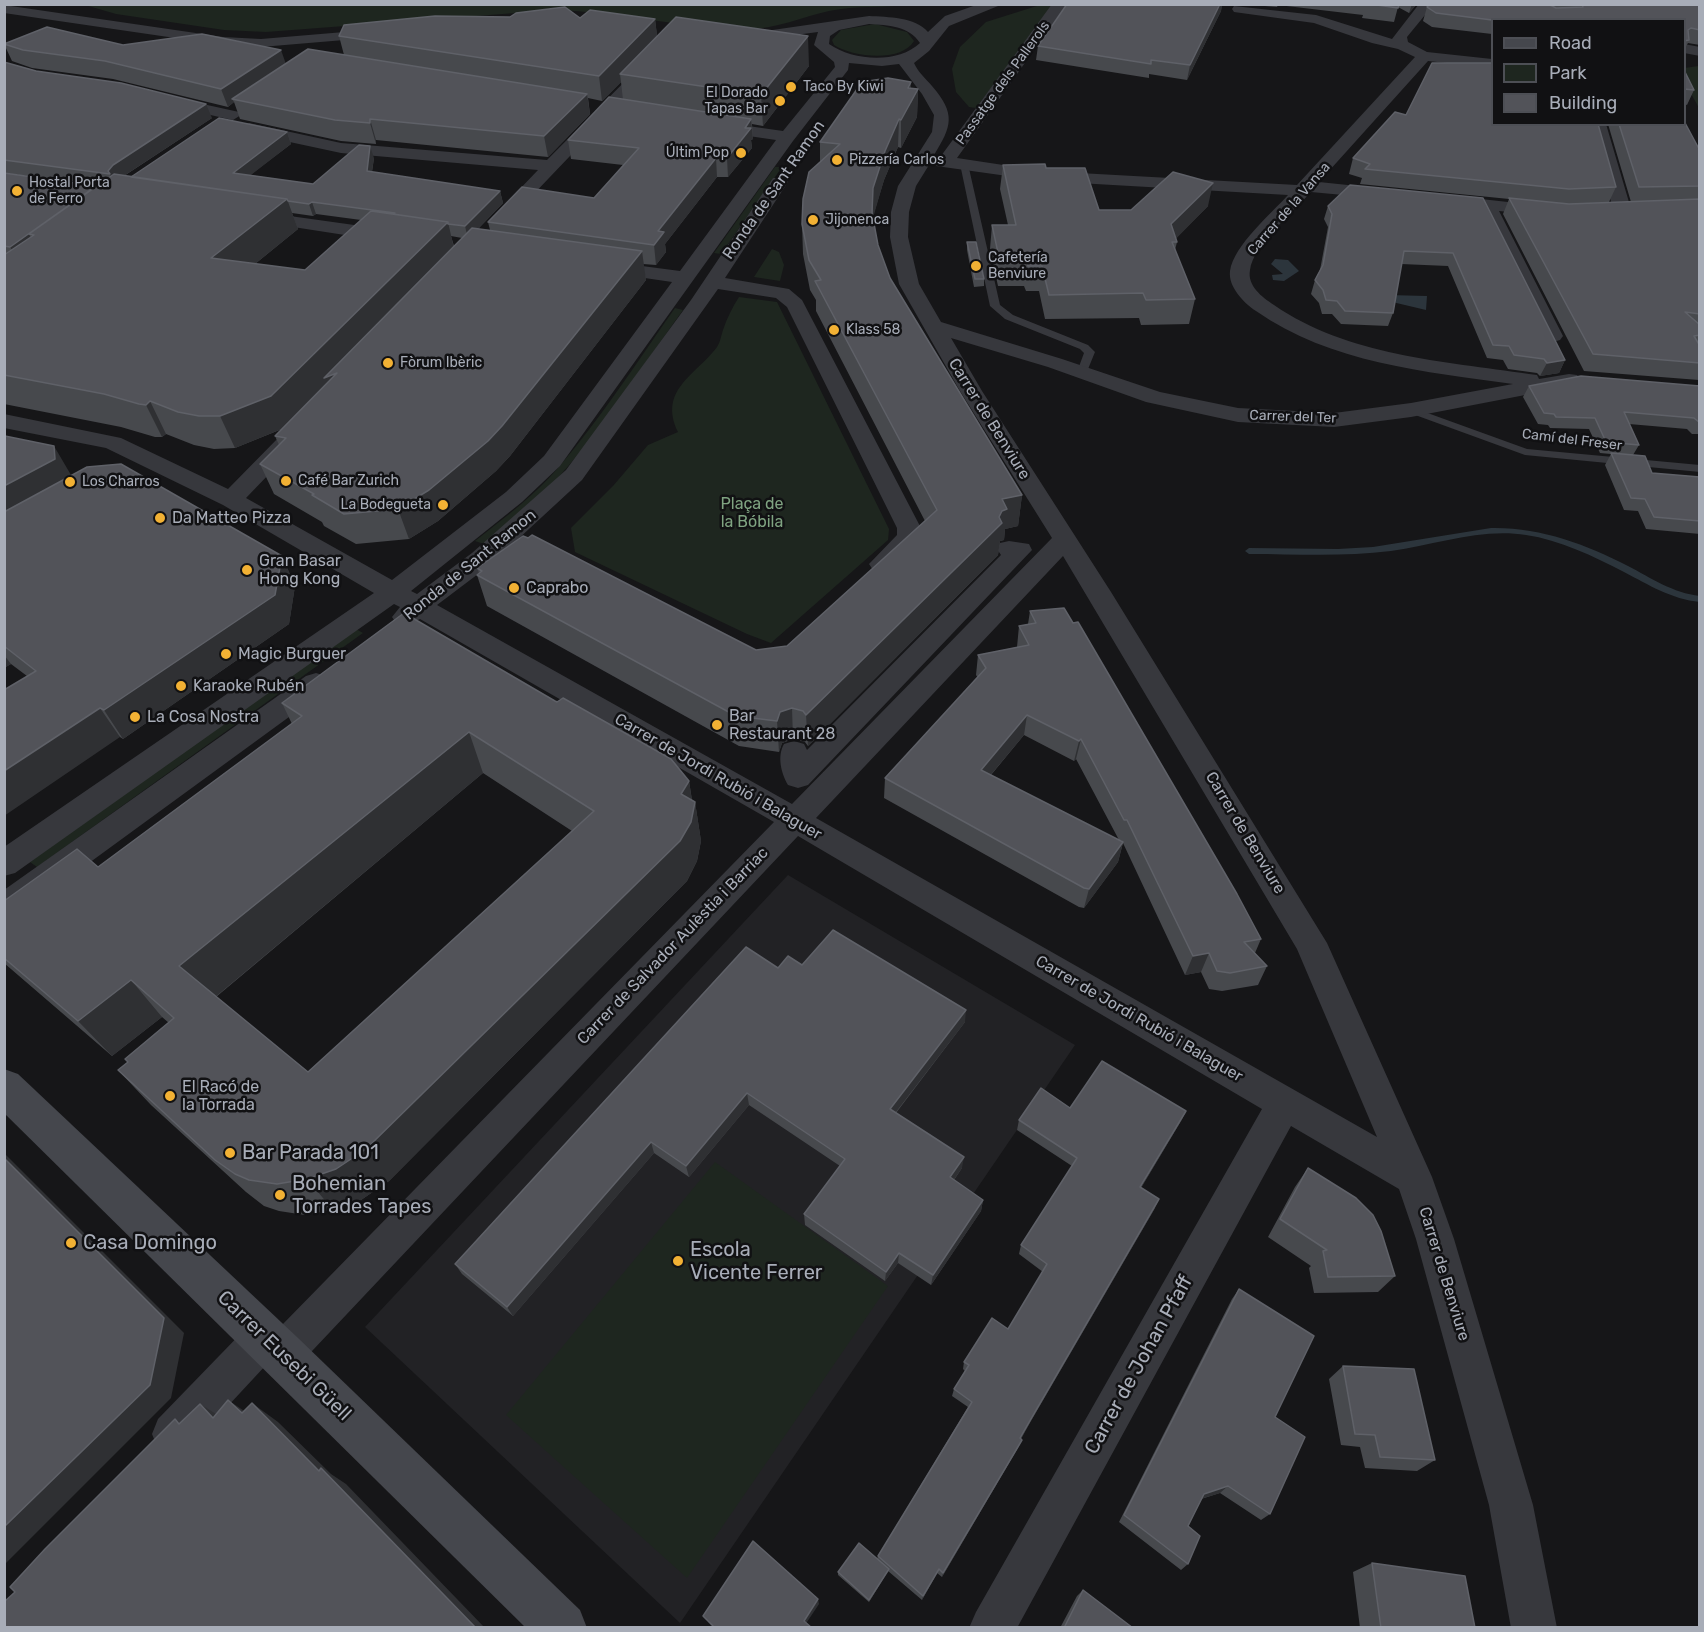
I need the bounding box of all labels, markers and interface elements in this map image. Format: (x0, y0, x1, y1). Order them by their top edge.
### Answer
street label: Passatge dels Pallerols (952, 18, 1054, 148)
legend (1491, 18, 1686, 126)
text: Road (1549, 32, 1592, 54)
text: Park (1549, 62, 1586, 84)
place label: Taco By Kiwi (803, 79, 884, 95)
marker: Taco By Kiwi (784, 80, 798, 94)
place label: El Dorado Tapas Bar (704, 85, 768, 118)
text: Building (1549, 92, 1617, 114)
marker: El Dorado Tapas Bar (773, 94, 787, 108)
street label: Ronda de Sant Ramon (719, 117, 829, 263)
place label: Últim Pop (666, 145, 729, 161)
marker: Últim Pop (734, 146, 748, 160)
place label: Pizzería Carlos (849, 152, 944, 168)
marker: Pizzería Carlos (830, 153, 844, 167)
street label: Carrer de la Vansa (1244, 159, 1334, 259)
place label: Hostal Porta de Ferro (29, 175, 110, 208)
marker: Hostal Porta de Ferro (10, 184, 24, 198)
place label: Jijonenca (825, 212, 889, 228)
marker: Jijonenca (806, 213, 820, 227)
place label: Cafetería Benviure (988, 250, 1048, 282)
marker: Cafetería Benviure (969, 259, 983, 273)
place label: Klass 58 (846, 322, 900, 338)
marker: Klass 58 (827, 323, 841, 337)
place label: Fòrum Ibèric (400, 355, 482, 371)
street label: Carrer de Benviure (944, 355, 1034, 483)
marker: Fòrum Ibèric (381, 356, 395, 370)
street label: Carrer del Ter (1249, 407, 1337, 427)
street label: Camí del Freser (1521, 426, 1623, 454)
place label: Café Bar Zurich (298, 473, 399, 489)
place label: Los Charros (82, 474, 160, 490)
marker: Café Bar Zurich (279, 474, 293, 488)
marker: Los Charros (63, 475, 77, 489)
park label: Plaça de la Bóbila (720, 494, 784, 532)
place label: La Bodegueta (341, 497, 431, 513)
marker: La Bodegueta (436, 498, 450, 512)
street label: Ronda de Sant Ramon (400, 506, 540, 624)
place label: Da Matteo Pizza (172, 508, 291, 528)
marker: Da Matteo Pizza (153, 511, 167, 525)
place label: Gran Basar Hong Kong (259, 551, 341, 589)
marker: Gran Basar Hong Kong (240, 563, 254, 577)
place label: Caprabo (526, 578, 589, 598)
marker: Caprabo (507, 581, 521, 595)
place label: Magic Burguer (238, 644, 346, 664)
marker: Magic Burguer (219, 647, 233, 661)
place label: Karaoke Rubén (193, 676, 304, 696)
marker: Karaoke Rubén (174, 679, 188, 693)
place label: Bar Restaurant 28 (729, 706, 835, 744)
place label: La Cosa Nostra (147, 707, 259, 727)
marker: La Cosa Nostra (128, 710, 142, 724)
street label: Carrer de Jordi Rubió i Balaguer (611, 710, 825, 844)
marker: Bar Restaurant 28 (710, 718, 724, 732)
street label: Carrer de Benviure (1201, 768, 1289, 898)
street label: Carrer de Salvador Aulèstia i Barriac (573, 843, 773, 1049)
street label: Carrer de Jordi Rubió i Balaguer (1032, 952, 1246, 1086)
place label: El Racó de la Torrada (182, 1077, 259, 1115)
marker: El Racó de la Torrada (163, 1089, 177, 1103)
place label: Bar Parada 101 (242, 1141, 379, 1165)
marker: Bar Parada 101 (223, 1146, 237, 1160)
place label: Bohemian Torrades Tapes (292, 1172, 432, 1219)
marker: Bohemian Torrades Tapes (273, 1188, 287, 1202)
street label: Carrer de Benviure (1414, 1205, 1474, 1343)
place label: Casa Domingo (83, 1231, 217, 1255)
marker: Casa Domingo (64, 1236, 78, 1250)
place label: Escola Vicente Ferrer (690, 1238, 822, 1285)
marker: Escola Vicente Ferrer (671, 1254, 685, 1268)
street label: Carrer de Johan Pfaff (1080, 1271, 1198, 1459)
street label: Carrer Eusebi Güell (212, 1286, 356, 1426)

